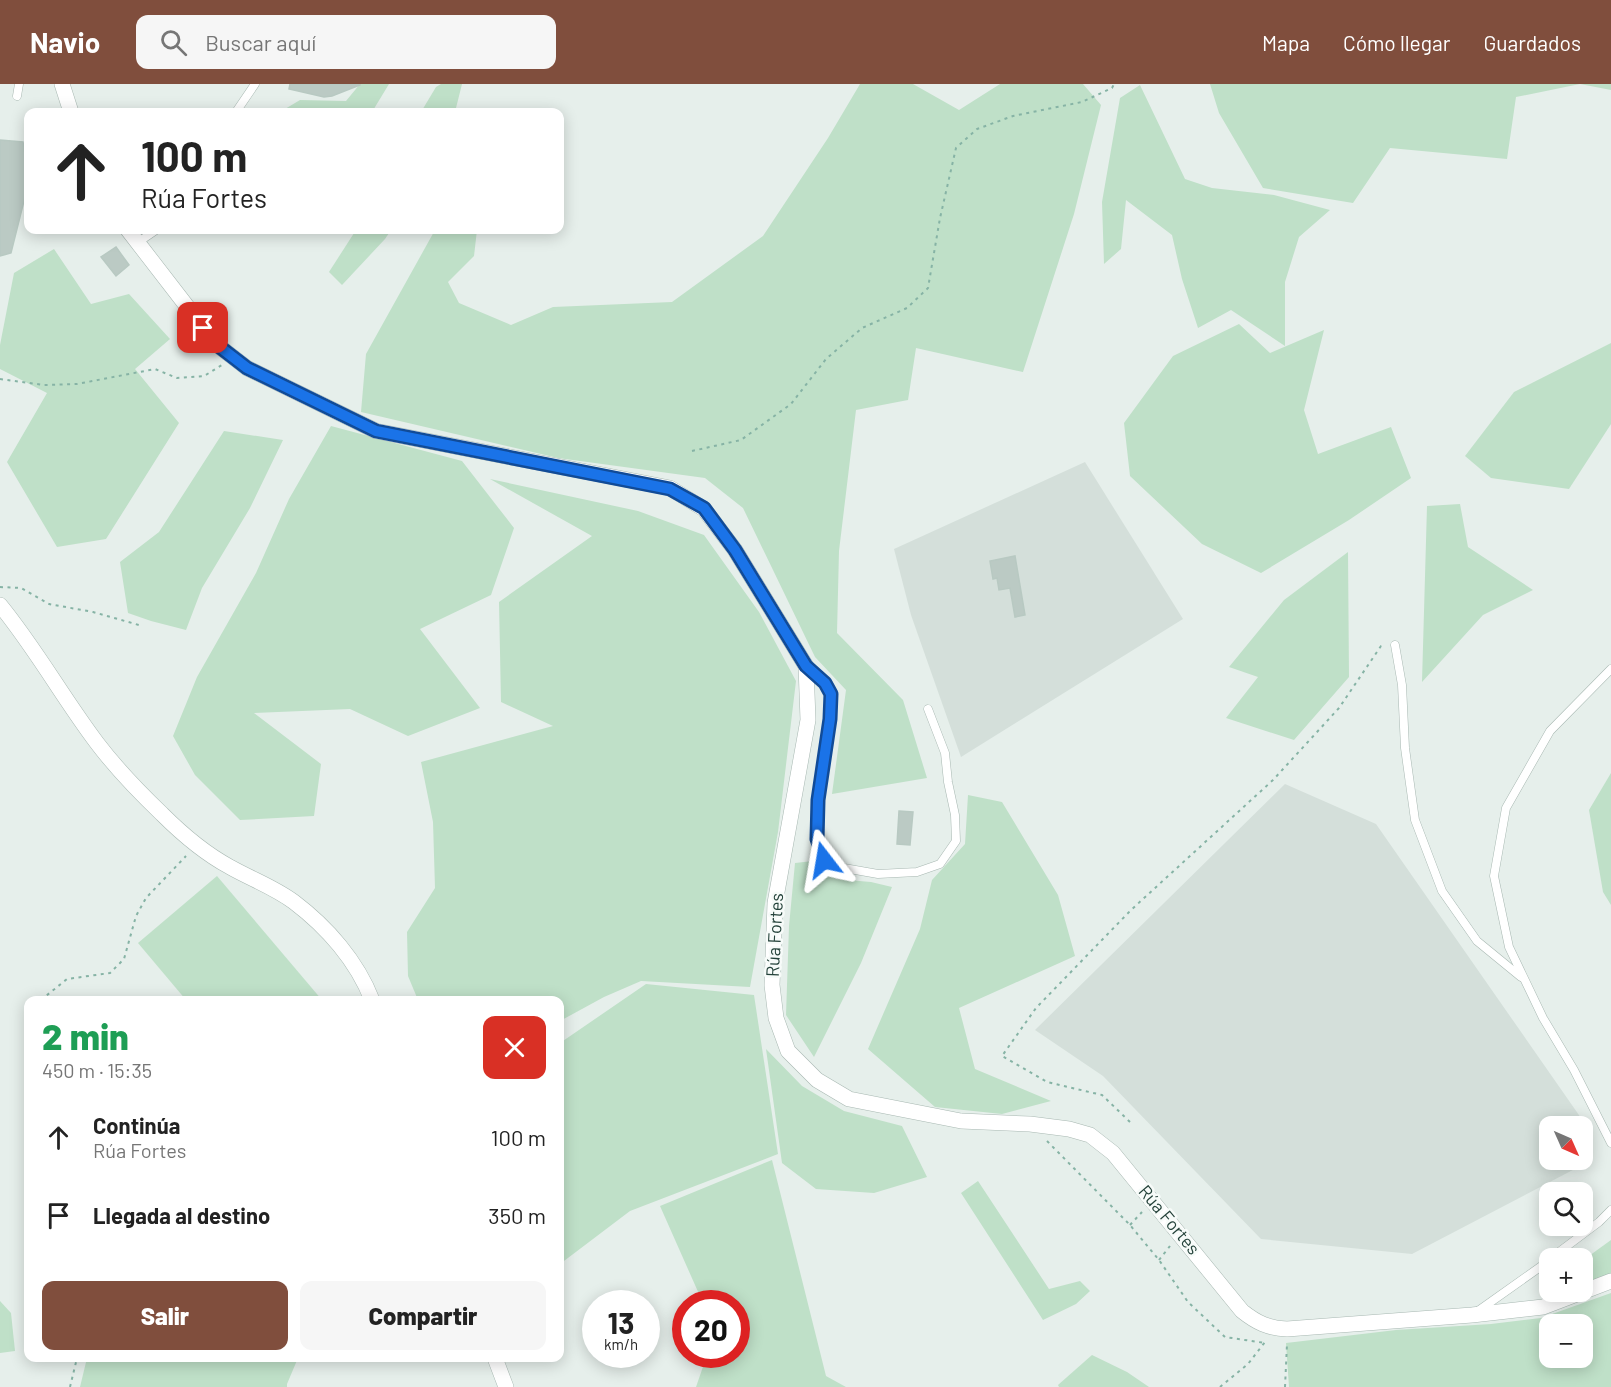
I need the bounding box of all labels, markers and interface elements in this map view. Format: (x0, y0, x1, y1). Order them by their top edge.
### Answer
search box (136, 15, 556, 69)
text: Navio (30, 25, 100, 59)
icon: search (157, 26, 190, 59)
text: Buscar aquí (205, 29, 316, 55)
text: Mapa (1262, 30, 1310, 55)
text: Cómo llegar (1343, 30, 1450, 55)
text: Guardados (1483, 30, 1581, 55)
text: 100 m (141, 130, 247, 180)
icon: ahead (42, 132, 120, 210)
text: Rúa Fortes (141, 181, 267, 213)
pin (177, 302, 228, 353)
icon: arrive (186, 311, 219, 344)
position arrow (792, 828, 856, 892)
street label: Rúa Fortes (761, 892, 787, 977)
text: 2 min (42, 1014, 129, 1057)
button: close (483, 1016, 546, 1079)
text: 450 m · 15:35 (42, 1058, 152, 1082)
text: Continúa (93, 1112, 180, 1138)
north arrow (1539, 1116, 1593, 1170)
map controls (1539, 1116, 1593, 1368)
icon: ahead (42, 1121, 75, 1154)
text: 100 m (491, 1124, 546, 1150)
text: Rúa Fortes (93, 1138, 186, 1162)
street label: Rúa Fortes (1134, 1180, 1205, 1259)
button: search (1539, 1182, 1593, 1236)
icon: arrive (42, 1199, 75, 1232)
text: Llegada al destino (93, 1202, 270, 1228)
text: 350 m (488, 1202, 546, 1228)
button: + (1539, 1248, 1593, 1302)
button: Salir (42, 1281, 288, 1350)
button: Compartir (300, 1281, 546, 1350)
speed limit sign: 20 (672, 1290, 750, 1368)
text: 13 (608, 1304, 634, 1340)
button: − (1539, 1314, 1593, 1368)
text: km/h (604, 1335, 638, 1353)

